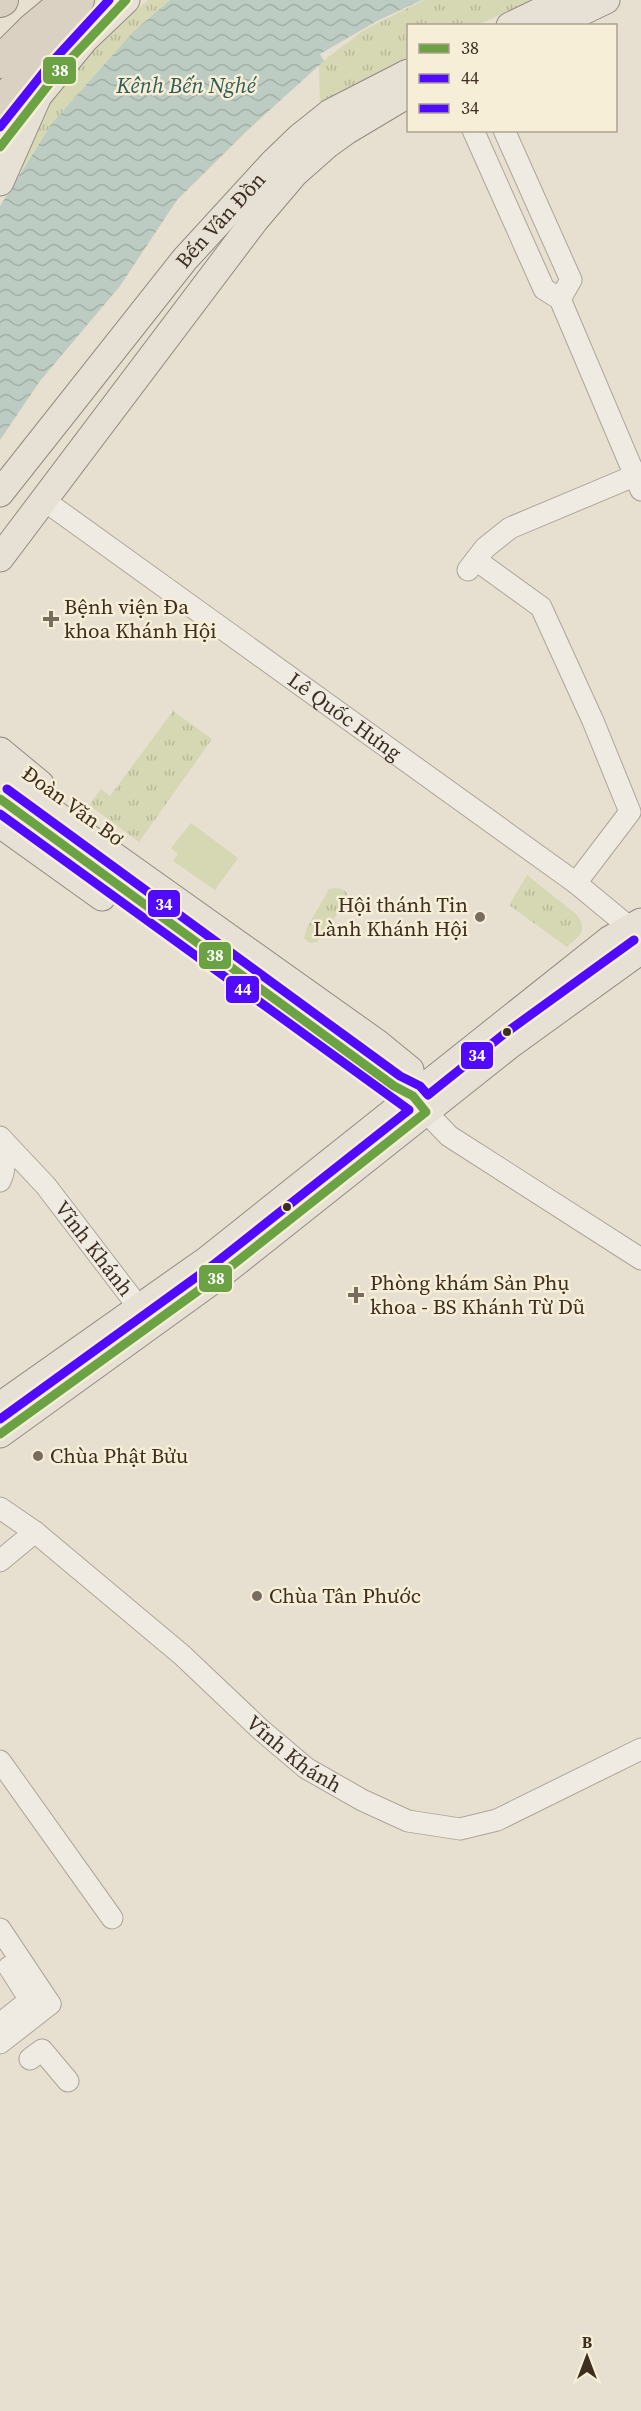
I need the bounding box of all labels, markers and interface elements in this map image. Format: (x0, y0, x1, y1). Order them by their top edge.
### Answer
legend (407, 24, 617, 132)
text: 38 (461, 35, 479, 60)
line badge: 38 (42, 56, 77, 85)
text: 38 (51, 59, 69, 81)
text: 44 (461, 65, 479, 90)
water label: Kênh Bến Nghé (115, 70, 258, 100)
text: 34 (461, 95, 479, 120)
street label: Bến Vân Đồn (168, 165, 272, 274)
place label: Bệnh viện Đa khoa Khánh Hội (64, 592, 217, 645)
marker: Bệnh viện Đa khoa Khánh Hội (42, 610, 60, 628)
street label: Lê Quốc Hưng (282, 665, 408, 767)
street label: Đoàn Văn Bơ (16, 759, 130, 852)
line badge: 34 (147, 889, 181, 918)
place label: Hội thánh Tin Lành Khánh Hội (313, 890, 468, 943)
text: 34 (155, 893, 173, 915)
marker: Hội thánh Tin Lành Khánh Hội (473, 910, 487, 924)
line badge: 38 (198, 941, 232, 970)
text: 38 (206, 944, 224, 966)
line badge: 44 (225, 975, 260, 1004)
text: 44 (234, 978, 252, 1000)
unlabelled marker (501, 1026, 513, 1038)
line badge: 34 (460, 1041, 494, 1070)
text: 34 (468, 1044, 486, 1066)
street label: Vĩnh Khánh (48, 1194, 140, 1302)
unlabelled marker (281, 1201, 293, 1213)
line badge: 38 (198, 1264, 233, 1293)
text: 38 (207, 1267, 225, 1289)
place label: Phòng khám Sản Phụ khoa - BS Khánh Từ Dũ (370, 1268, 585, 1321)
marker: Phòng khám Sản Phụ khoa - BS Khánh Từ Dũ (347, 1286, 365, 1304)
place label: Chùa Phật Bửu (50, 1441, 188, 1470)
marker: Chùa Phật Bửu (31, 1449, 45, 1463)
place label: Chùa Tân Phước (269, 1581, 421, 1610)
marker: Chùa Tân Phước (250, 1589, 264, 1603)
street label: Vĩnh Khánh (240, 1708, 347, 1799)
north arrow (557, 2327, 617, 2387)
text: B (582, 2331, 593, 2353)

